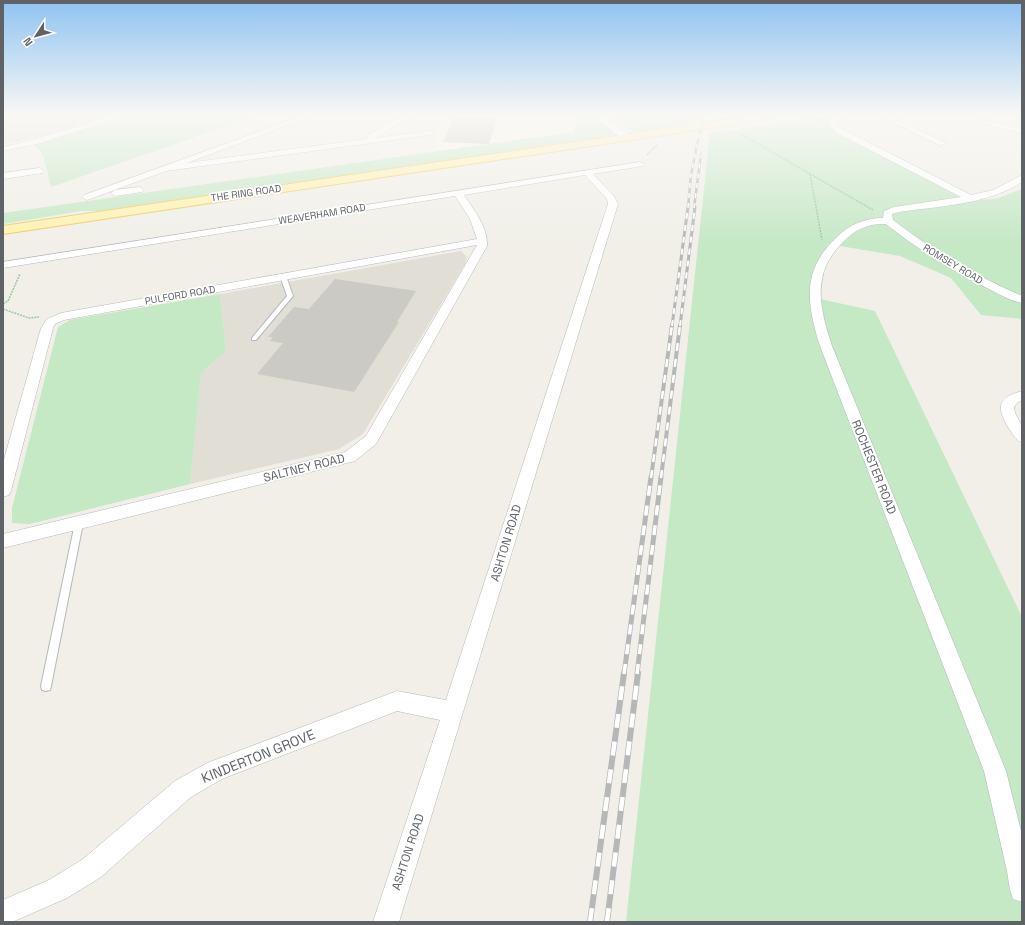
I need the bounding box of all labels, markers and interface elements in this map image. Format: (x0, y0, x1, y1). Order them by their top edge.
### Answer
north arrow (16, 16, 56, 56)
text: N (20, 35, 36, 49)
street label: THE RING ROAD (210, 182, 282, 204)
street label: WEAVERHAM ROAD (277, 201, 367, 227)
street label: ROMSEY ROAD (921, 241, 986, 287)
street label: PULFORD ROAD (144, 282, 217, 308)
street label: ROCHESTER ROAD (848, 417, 900, 517)
street label: SALTNEY ROAD (262, 450, 346, 486)
street label: ASHTON ROAD (487, 503, 525, 583)
street label: KINDERTON GROVE (199, 725, 318, 787)
street label: ASHTON ROAD (388, 812, 428, 892)

